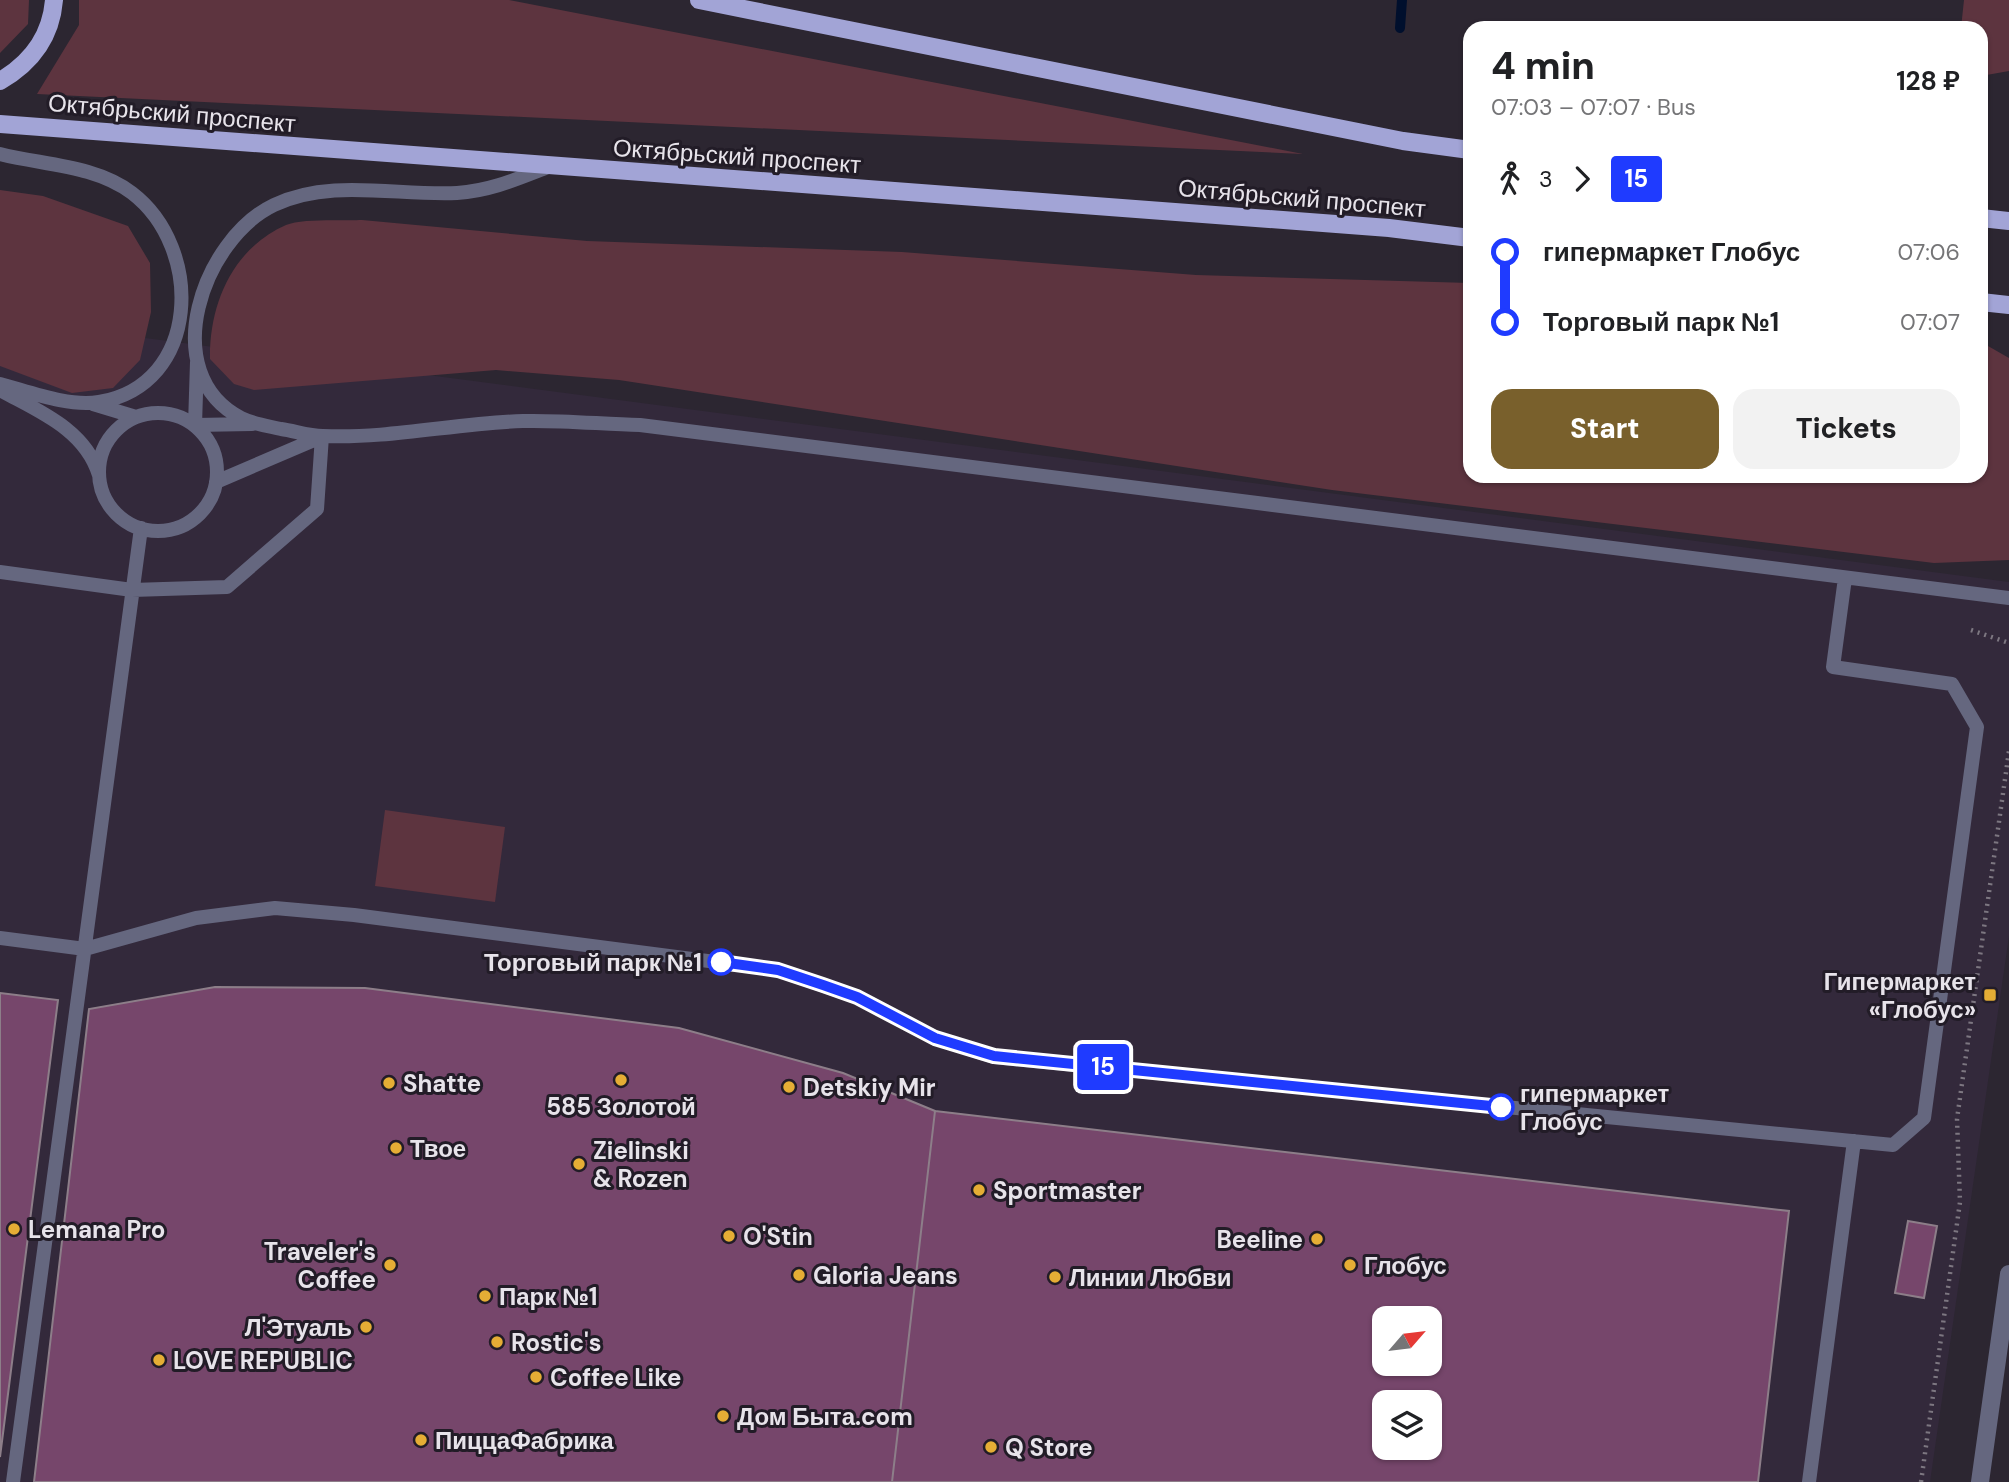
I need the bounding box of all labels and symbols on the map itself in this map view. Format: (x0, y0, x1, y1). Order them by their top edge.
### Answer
street label: Октябрьский проспект (47, 87, 297, 139)
street label: Октябрьский проспект (612, 132, 862, 180)
street label: Октябрьский проспект (1177, 172, 1427, 224)
place label: Торговый парк №1 (484, 947, 702, 978)
marker: Торговый парк №1 (708, 949, 734, 975)
place label: Гипермаркет «Глобус» (1824, 966, 1976, 1025)
marker: Гипермаркет «Глобус» (1982, 987, 1998, 1003)
line badge: 15 (1072, 1044, 1134, 1090)
place label: Shatte (403, 1068, 481, 1099)
marker: 585 Золотой (613, 1072, 629, 1088)
place label: Detskiy Mir (803, 1072, 936, 1103)
marker: Shatte (381, 1075, 397, 1091)
place label: гипермаркет Глобус (1520, 1078, 1669, 1137)
marker: Detskiy Mir (781, 1079, 797, 1095)
place label: 585 Золотой (546, 1091, 696, 1122)
marker: гипермаркет Глобус (1488, 1094, 1514, 1120)
place label: Твое (410, 1133, 466, 1164)
place label: Zielinski & Rozen (593, 1135, 689, 1194)
marker: Твое (388, 1140, 404, 1156)
marker: Zielinski & Rozen (571, 1156, 587, 1172)
place label: Sportmaster (993, 1175, 1142, 1206)
marker: Sportmaster (971, 1182, 987, 1198)
place label: Lemana Pro (28, 1214, 165, 1245)
marker: Lemana Pro (6, 1221, 22, 1237)
place label: O'Stin (743, 1221, 813, 1252)
place label: Beeline (1217, 1224, 1303, 1255)
marker: O'Stin (721, 1228, 737, 1244)
marker: Beeline (1309, 1231, 1325, 1247)
place label: Traveler's Coffee (264, 1236, 376, 1295)
place label: Глобус (1364, 1250, 1447, 1281)
marker: Traveler's Coffee (382, 1257, 398, 1273)
marker: Глобус (1342, 1257, 1358, 1273)
place label: Gloria Jeans (813, 1260, 958, 1291)
place label: Линии Любви (1069, 1262, 1232, 1293)
marker: Gloria Jeans (791, 1267, 807, 1283)
marker: Линии Любви (1047, 1269, 1063, 1285)
place label: Парк №1 (499, 1281, 597, 1312)
marker: Парк №1 (477, 1288, 493, 1304)
north arrow (1372, 1306, 1442, 1376)
place label: Л'Этуаль (245, 1312, 352, 1343)
marker: Л'Этуаль (358, 1319, 374, 1335)
place label: Rostic's (511, 1327, 602, 1358)
marker: Rostic's (489, 1334, 505, 1350)
place label: LOVE REPUBLIC (173, 1345, 353, 1376)
marker: LOVE REPUBLIC (151, 1352, 167, 1368)
place label: Coffee Like (550, 1362, 682, 1393)
marker: Coffee Like (528, 1369, 544, 1385)
place label: Дом Быта.com (737, 1401, 913, 1432)
marker: Дом Быта.com (715, 1408, 731, 1424)
place label: ПиццаФабрика (435, 1425, 614, 1456)
marker: ПиццаФабрика (413, 1432, 429, 1448)
place label: Q Store (1005, 1432, 1093, 1463)
marker: Q Store (983, 1439, 999, 1455)

